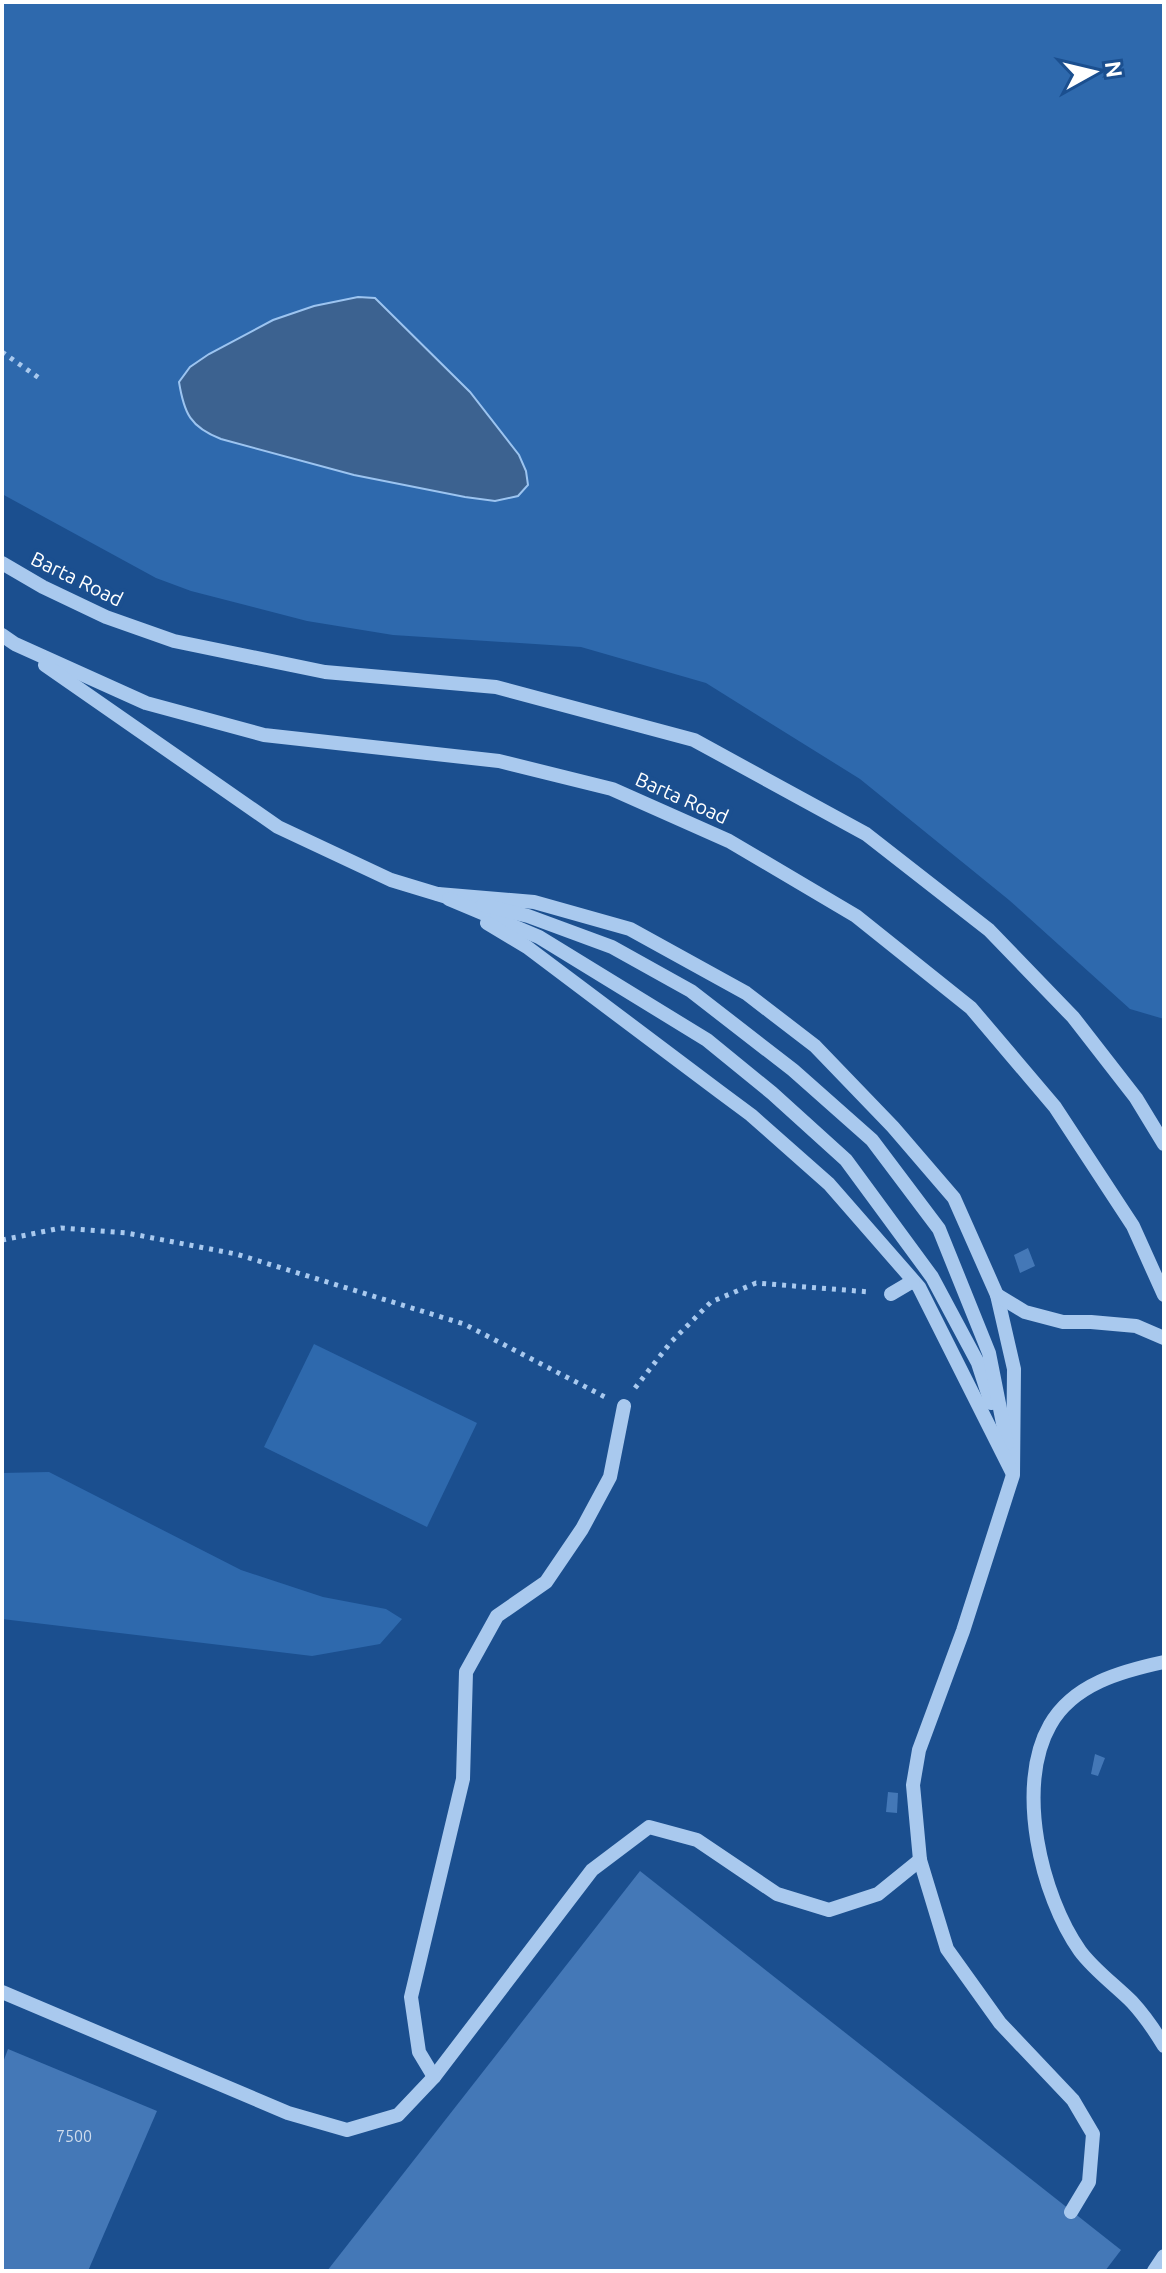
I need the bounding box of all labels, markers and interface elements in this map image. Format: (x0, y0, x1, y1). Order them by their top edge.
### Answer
north arrow (1054, 32, 1134, 112)
text: N (1101, 59, 1128, 79)
street label: Barta Road (28, 546, 127, 611)
street label: Barta Road (632, 767, 732, 828)
house number: 7500 (56, 2127, 92, 2145)

